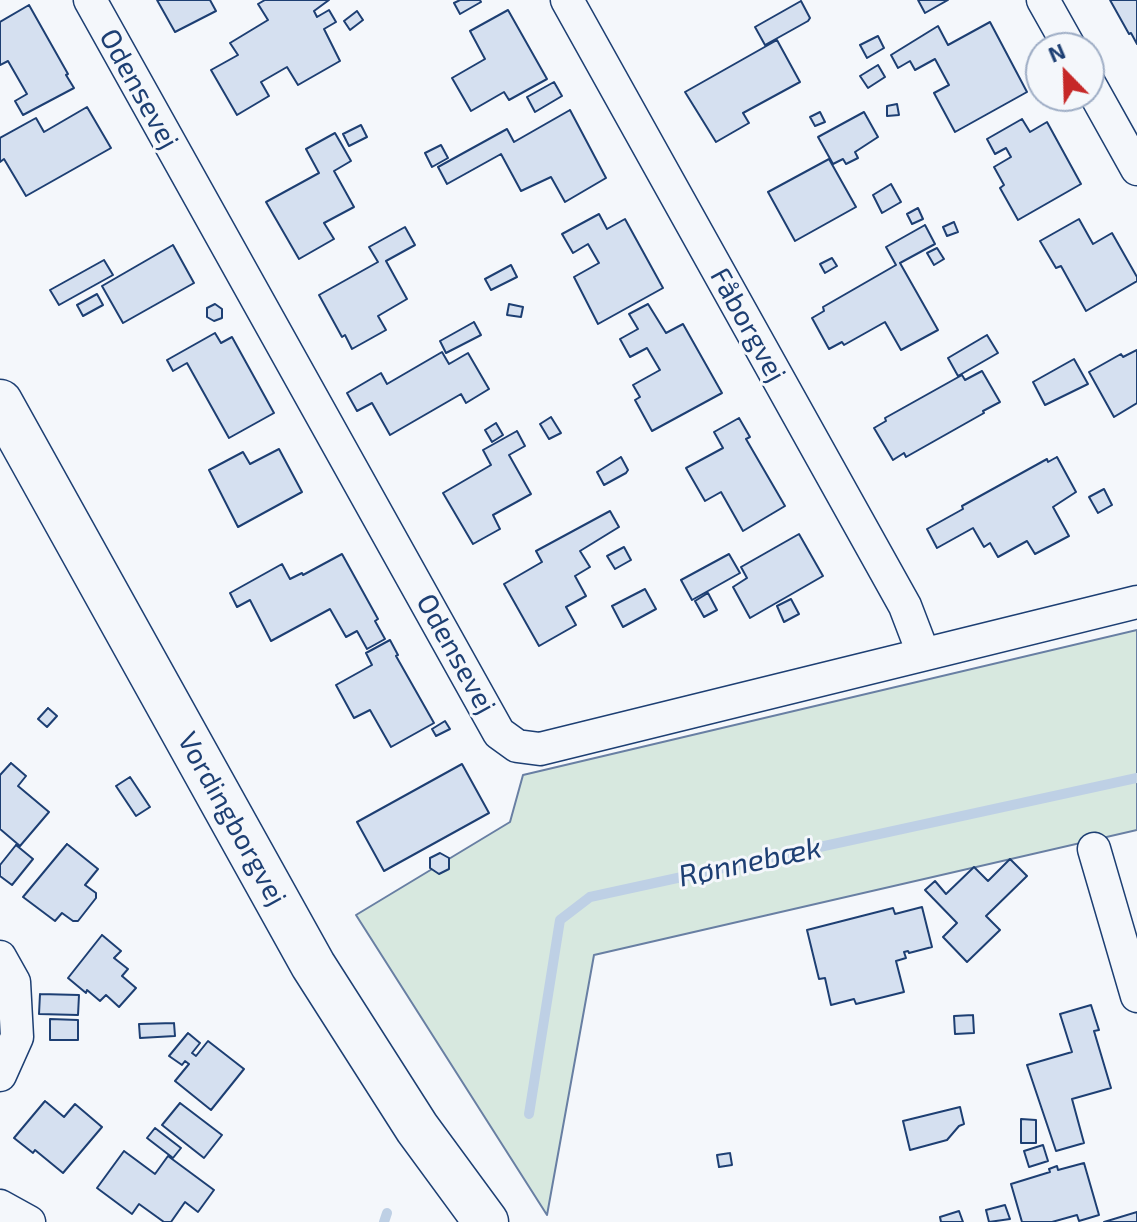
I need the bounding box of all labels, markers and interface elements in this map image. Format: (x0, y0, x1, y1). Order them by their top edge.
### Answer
street label: Odensevej (92, 23, 186, 155)
north arrow (1025, 32, 1105, 112)
text: N (1044, 37, 1069, 67)
street label: Fåborgvej (703, 262, 793, 388)
street label: Odensevej (409, 588, 503, 720)
street label: Vordingborgvej (171, 726, 293, 912)
water label: Rønnebæk (675, 829, 825, 895)

